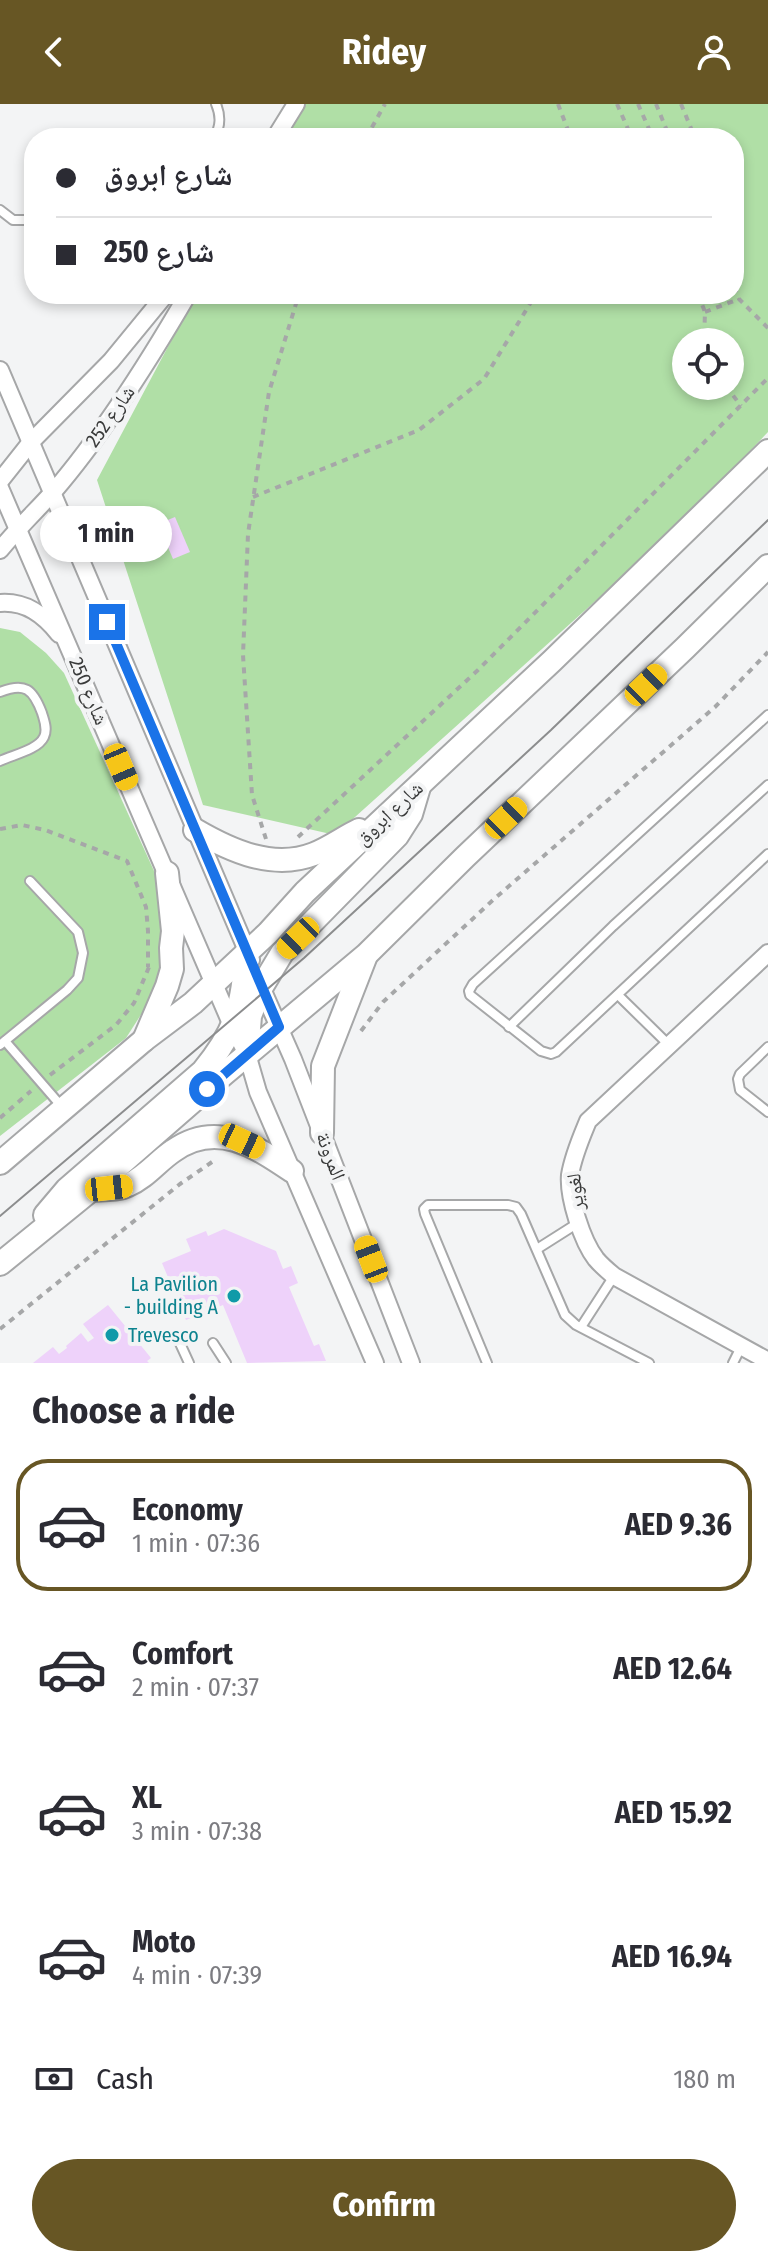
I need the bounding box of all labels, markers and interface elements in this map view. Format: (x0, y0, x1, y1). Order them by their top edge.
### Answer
icon: back (32, 30, 76, 74)
text: Ridey (342, 30, 426, 74)
icon: person (692, 30, 736, 74)
text: شارع ابروق (104, 157, 232, 193)
text: شارع 250 (104, 234, 214, 270)
map controls (672, 328, 744, 400)
button: locate (672, 328, 744, 400)
street label: شارع 252 (80, 381, 141, 452)
callout: 1 min (41, 506, 173, 562)
text: 1 min (78, 518, 134, 549)
route end (89, 604, 125, 640)
street label: شارع 250 (63, 654, 114, 729)
car (620, 660, 672, 710)
car (101, 740, 141, 794)
street label: شارع ابروق (350, 776, 428, 851)
car (480, 793, 532, 843)
car (272, 913, 324, 963)
route start (189, 1071, 225, 1107)
car (215, 1120, 269, 1162)
street label: المرونة (311, 1129, 351, 1183)
street label: لغوير (561, 1172, 589, 1213)
car (84, 1174, 134, 1202)
car (351, 1232, 391, 1286)
place label: La Pavilion - building A (124, 1272, 218, 1319)
marker: La Pavilion - building A (225, 1287, 243, 1305)
place label: Trevesco (128, 1323, 199, 1347)
marker: Trevesco (103, 1326, 121, 1344)
text: Choose a ride (32, 1389, 235, 1433)
icon: car (36, 1489, 108, 1561)
text: Economy (132, 1492, 243, 1528)
text: AED 9.36 (625, 1507, 732, 1543)
text: 1 min · 07:36 (132, 1528, 260, 1559)
icon: car (36, 1633, 108, 1705)
text: Comfort (132, 1636, 233, 1672)
text: AED 12.64 (613, 1651, 732, 1687)
text: 2 min · 07:37 (132, 1672, 259, 1703)
icon: car (36, 1777, 108, 1849)
text: XL (132, 1780, 162, 1816)
text: AED 15.92 (615, 1795, 732, 1831)
text: 3 min · 07:38 (132, 1816, 262, 1847)
icon: car (36, 1921, 108, 1993)
text: Moto (132, 1924, 196, 1960)
text: AED 16.94 (612, 1939, 732, 1975)
text: 4 min · 07:39 (132, 1960, 262, 1991)
icon: cash (32, 2057, 76, 2101)
text: Cash (96, 2061, 154, 2097)
text: 180 m (673, 2064, 736, 2095)
button: Confirm (32, 2159, 736, 2251)

